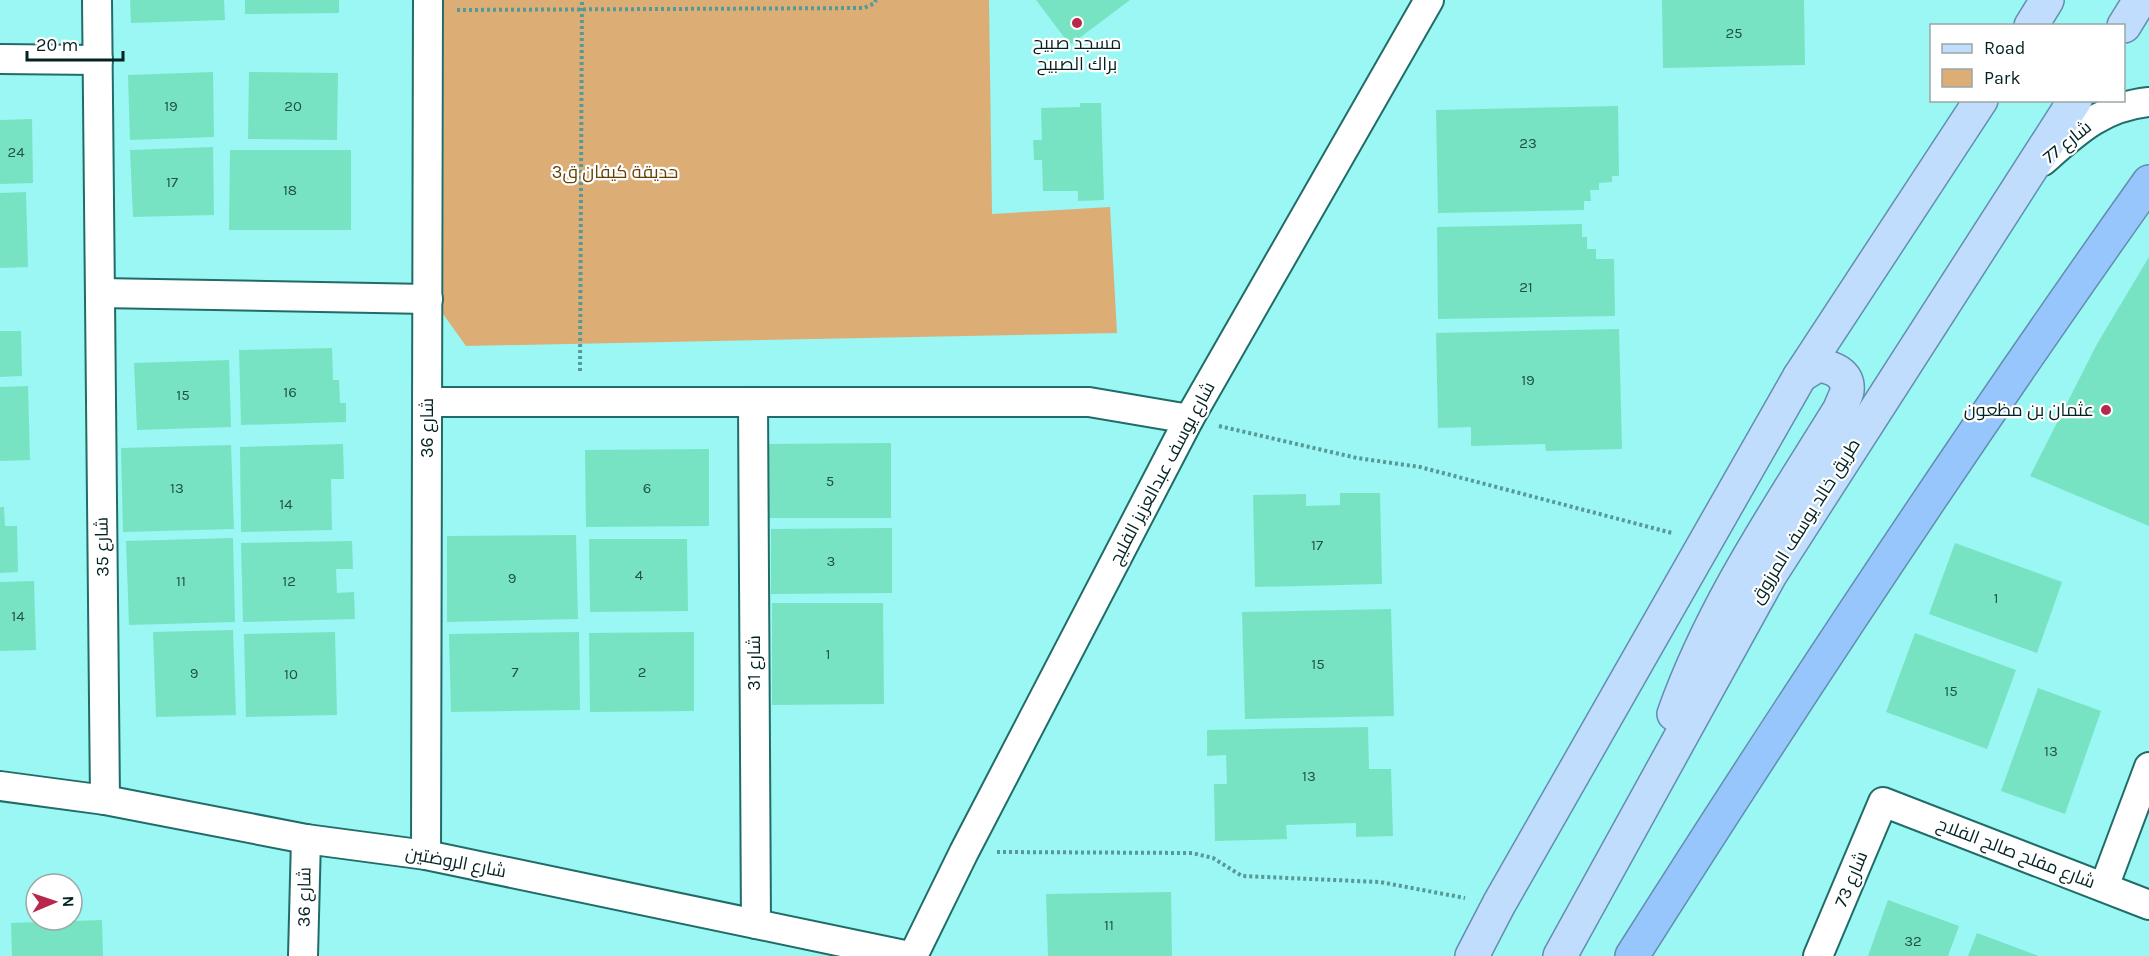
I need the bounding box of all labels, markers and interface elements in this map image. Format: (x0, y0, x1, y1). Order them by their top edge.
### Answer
marker: مسجد صبيح براك الصبيح (1070, 16, 1084, 30)
scale bar (27, 24, 123, 62)
house number: 25 (1725, 24, 1743, 42)
legend (1930, 24, 2125, 102)
place label: مسجد صبيح براك الصبيح (1033, 32, 1121, 76)
text: 20 m (36, 34, 78, 56)
text: Road (1984, 37, 2025, 59)
text: Park (1984, 67, 2021, 89)
house number: 19 (164, 97, 178, 115)
house number: 20 (284, 97, 302, 115)
street label: شارع 77 (2038, 116, 2096, 169)
house number: 23 (1519, 134, 1537, 152)
house number: 24 (7, 143, 25, 161)
park label: حديقة كيفان ق3 (552, 161, 678, 184)
house number: 17 (166, 173, 178, 191)
house number: 18 (283, 181, 297, 199)
house number: 21 (1519, 278, 1533, 296)
house number: 19 (1521, 371, 1535, 389)
street label: شارع يوسف عبدالعزيز الفليج (1104, 378, 1220, 569)
house number: 16 (283, 383, 297, 401)
house number: 15 (176, 386, 190, 404)
street label: شارع 36 (416, 398, 439, 458)
place label: عثمان بن مظعون (1964, 399, 2094, 421)
marker: عثمان بن مظعون (2099, 403, 2113, 417)
street label: طريق خالد يوسف المرزوق (1745, 434, 1866, 608)
house number: 5 (826, 472, 834, 490)
house number: 13 (170, 479, 184, 497)
house number: 6 (643, 479, 651, 497)
house number: 14 (279, 495, 293, 513)
street label: شارع 35 (90, 517, 115, 577)
house number: 17 (1311, 536, 1323, 554)
house number: 3 (827, 552, 835, 570)
house number: 4 (635, 566, 644, 584)
house number: 9 (508, 569, 516, 587)
house number: 11 (176, 572, 186, 590)
house number: 12 (282, 572, 296, 590)
house number: 1 (1994, 589, 1998, 607)
house number: 14 (11, 607, 25, 625)
street label: شارع 31 (743, 635, 766, 691)
house number: 1 (826, 645, 830, 663)
house number: 15 (1311, 655, 1325, 673)
house number: 7 (511, 663, 519, 681)
house number: 2 (638, 663, 646, 681)
house number: 9 (190, 664, 198, 682)
house number: 10 (284, 665, 298, 683)
house number: 15 (1944, 682, 1958, 700)
house number: 13 (2044, 742, 2058, 760)
house number: 13 (1302, 767, 1316, 785)
street label: شارع مفلح صالح الفلاح (1933, 813, 2098, 894)
street label: شارع الروضتين (404, 841, 508, 884)
street label: شارع 73 (1829, 848, 1873, 910)
street label: شارع 36 (292, 867, 317, 927)
north arrow (24, 872, 84, 932)
text: N (59, 895, 78, 908)
house number: 11 (1104, 916, 1114, 934)
house number: 32 (1904, 932, 1922, 950)

